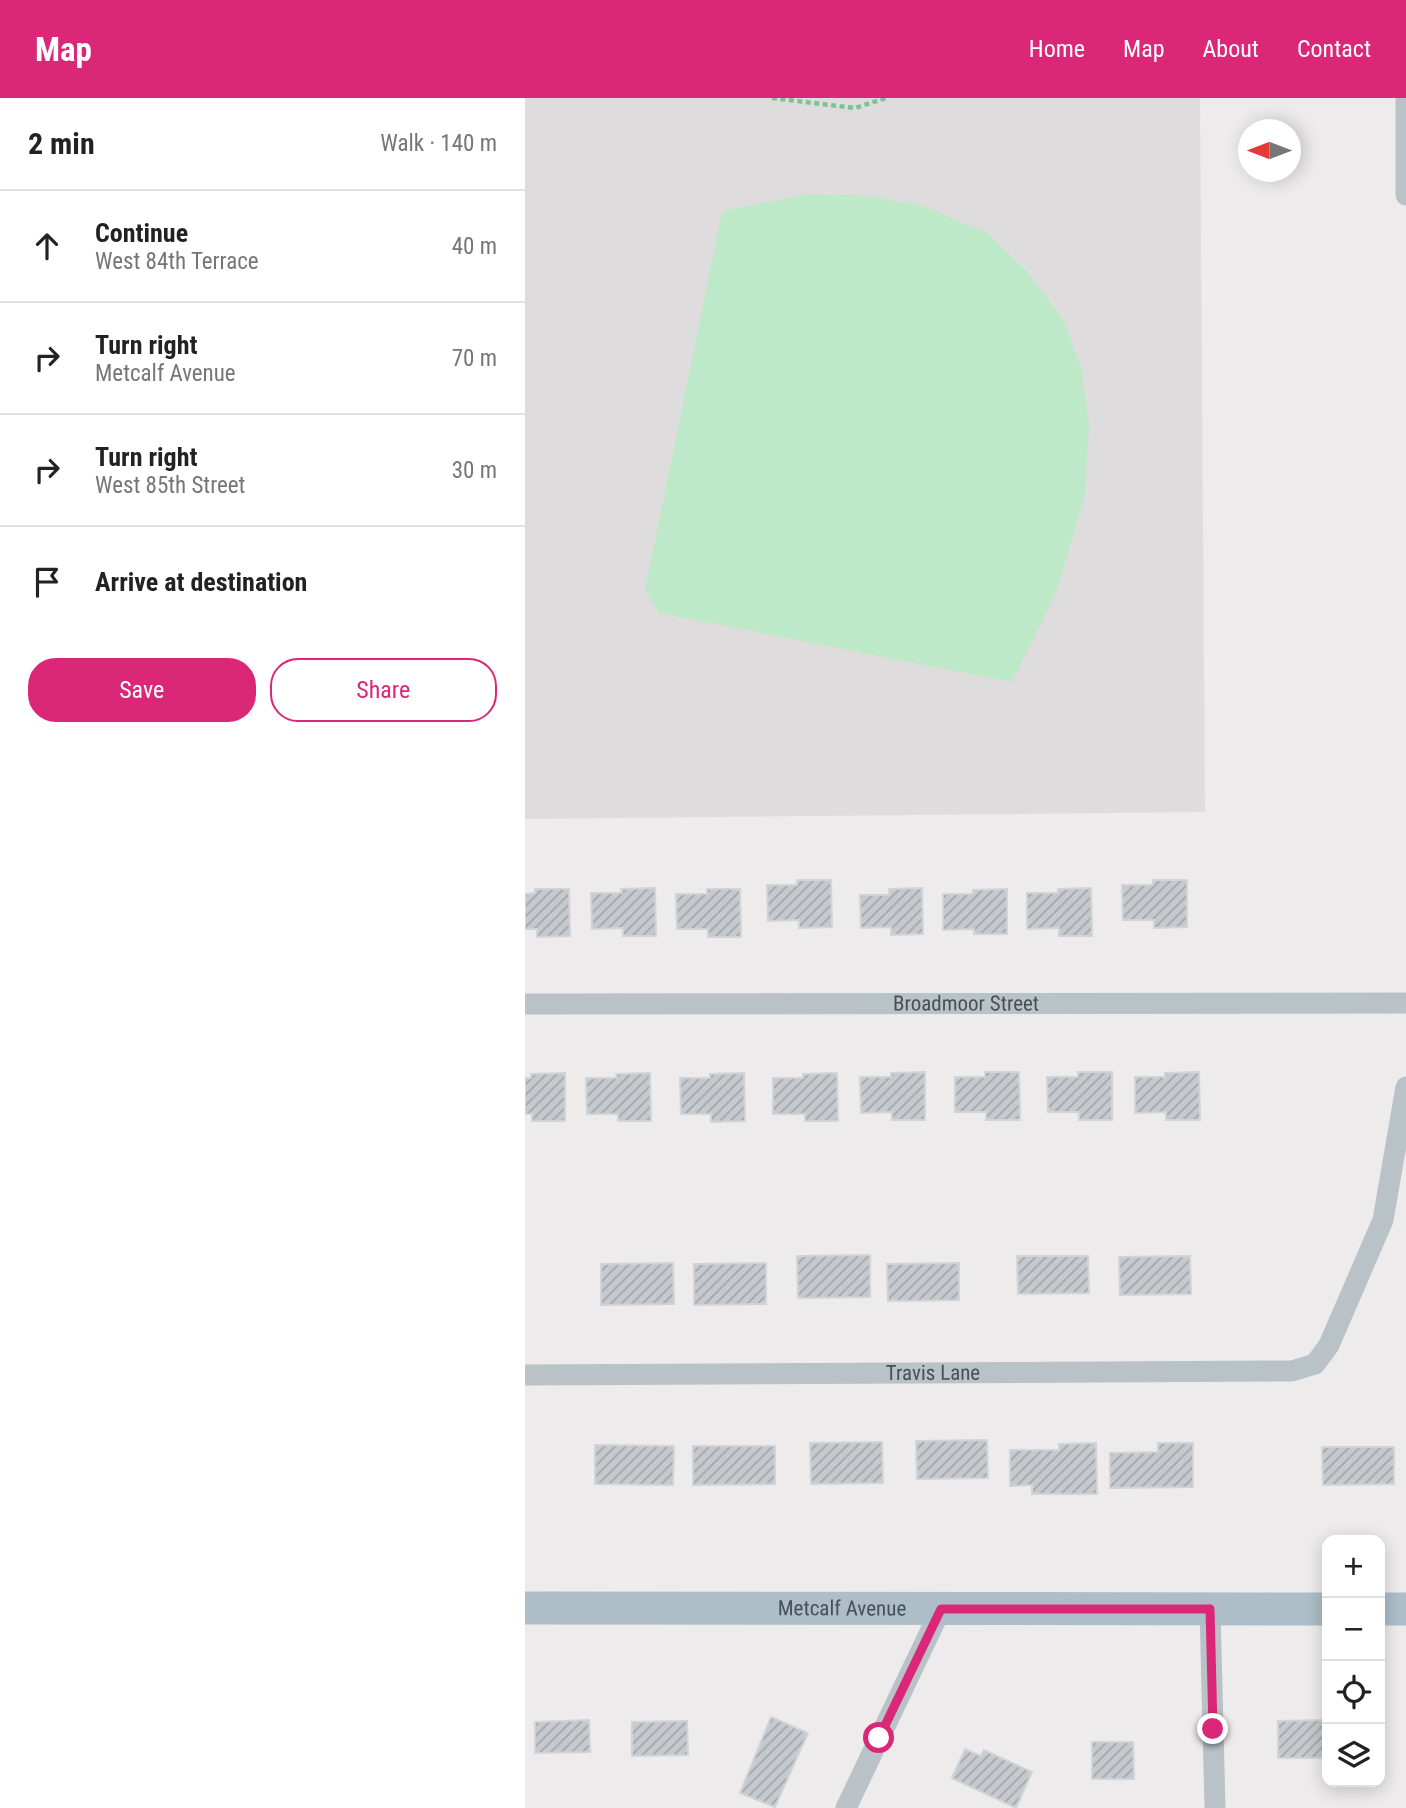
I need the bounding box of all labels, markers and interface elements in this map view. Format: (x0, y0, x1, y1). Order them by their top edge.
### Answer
text: Map (35, 30, 92, 69)
text: Home (1029, 35, 1085, 63)
text: Map (1123, 35, 1165, 63)
text: About (1203, 35, 1259, 63)
text: Contact (1297, 35, 1371, 63)
north arrow (1238, 119, 1301, 182)
text: 2 min (28, 126, 95, 161)
text: Walk · 140 m (380, 130, 497, 157)
text: Continue (95, 218, 188, 248)
icon: ahead (28, 227, 66, 265)
text: 40 m (452, 233, 497, 260)
text: West 84th Terrace (95, 248, 259, 275)
text: Turn right (95, 330, 197, 360)
icon: right (28, 339, 66, 377)
text: 70 m (452, 345, 497, 372)
text: Metcalf Avenue (95, 360, 236, 387)
text: Turn right (95, 442, 197, 472)
icon: right (28, 451, 66, 489)
text: 30 m (452, 457, 497, 484)
text: West 85th Street (95, 472, 245, 499)
icon: arrive (28, 563, 66, 601)
text: Arrive at destination (95, 567, 307, 597)
button: Save (28, 658, 256, 722)
button: Share (270, 658, 497, 722)
street label: Broadmoor Street (893, 991, 1039, 1016)
street label: Travis Lane (886, 1361, 980, 1385)
map controls (1322, 1535, 1385, 1787)
button: + (1322, 1535, 1385, 1598)
street label: Metcalf Avenue (778, 1596, 906, 1620)
button: − (1322, 1598, 1385, 1661)
button: locate (1322, 1661, 1385, 1724)
route end (1197, 1713, 1228, 1744)
route start (863, 1722, 894, 1753)
button: layers (1322, 1724, 1385, 1787)

